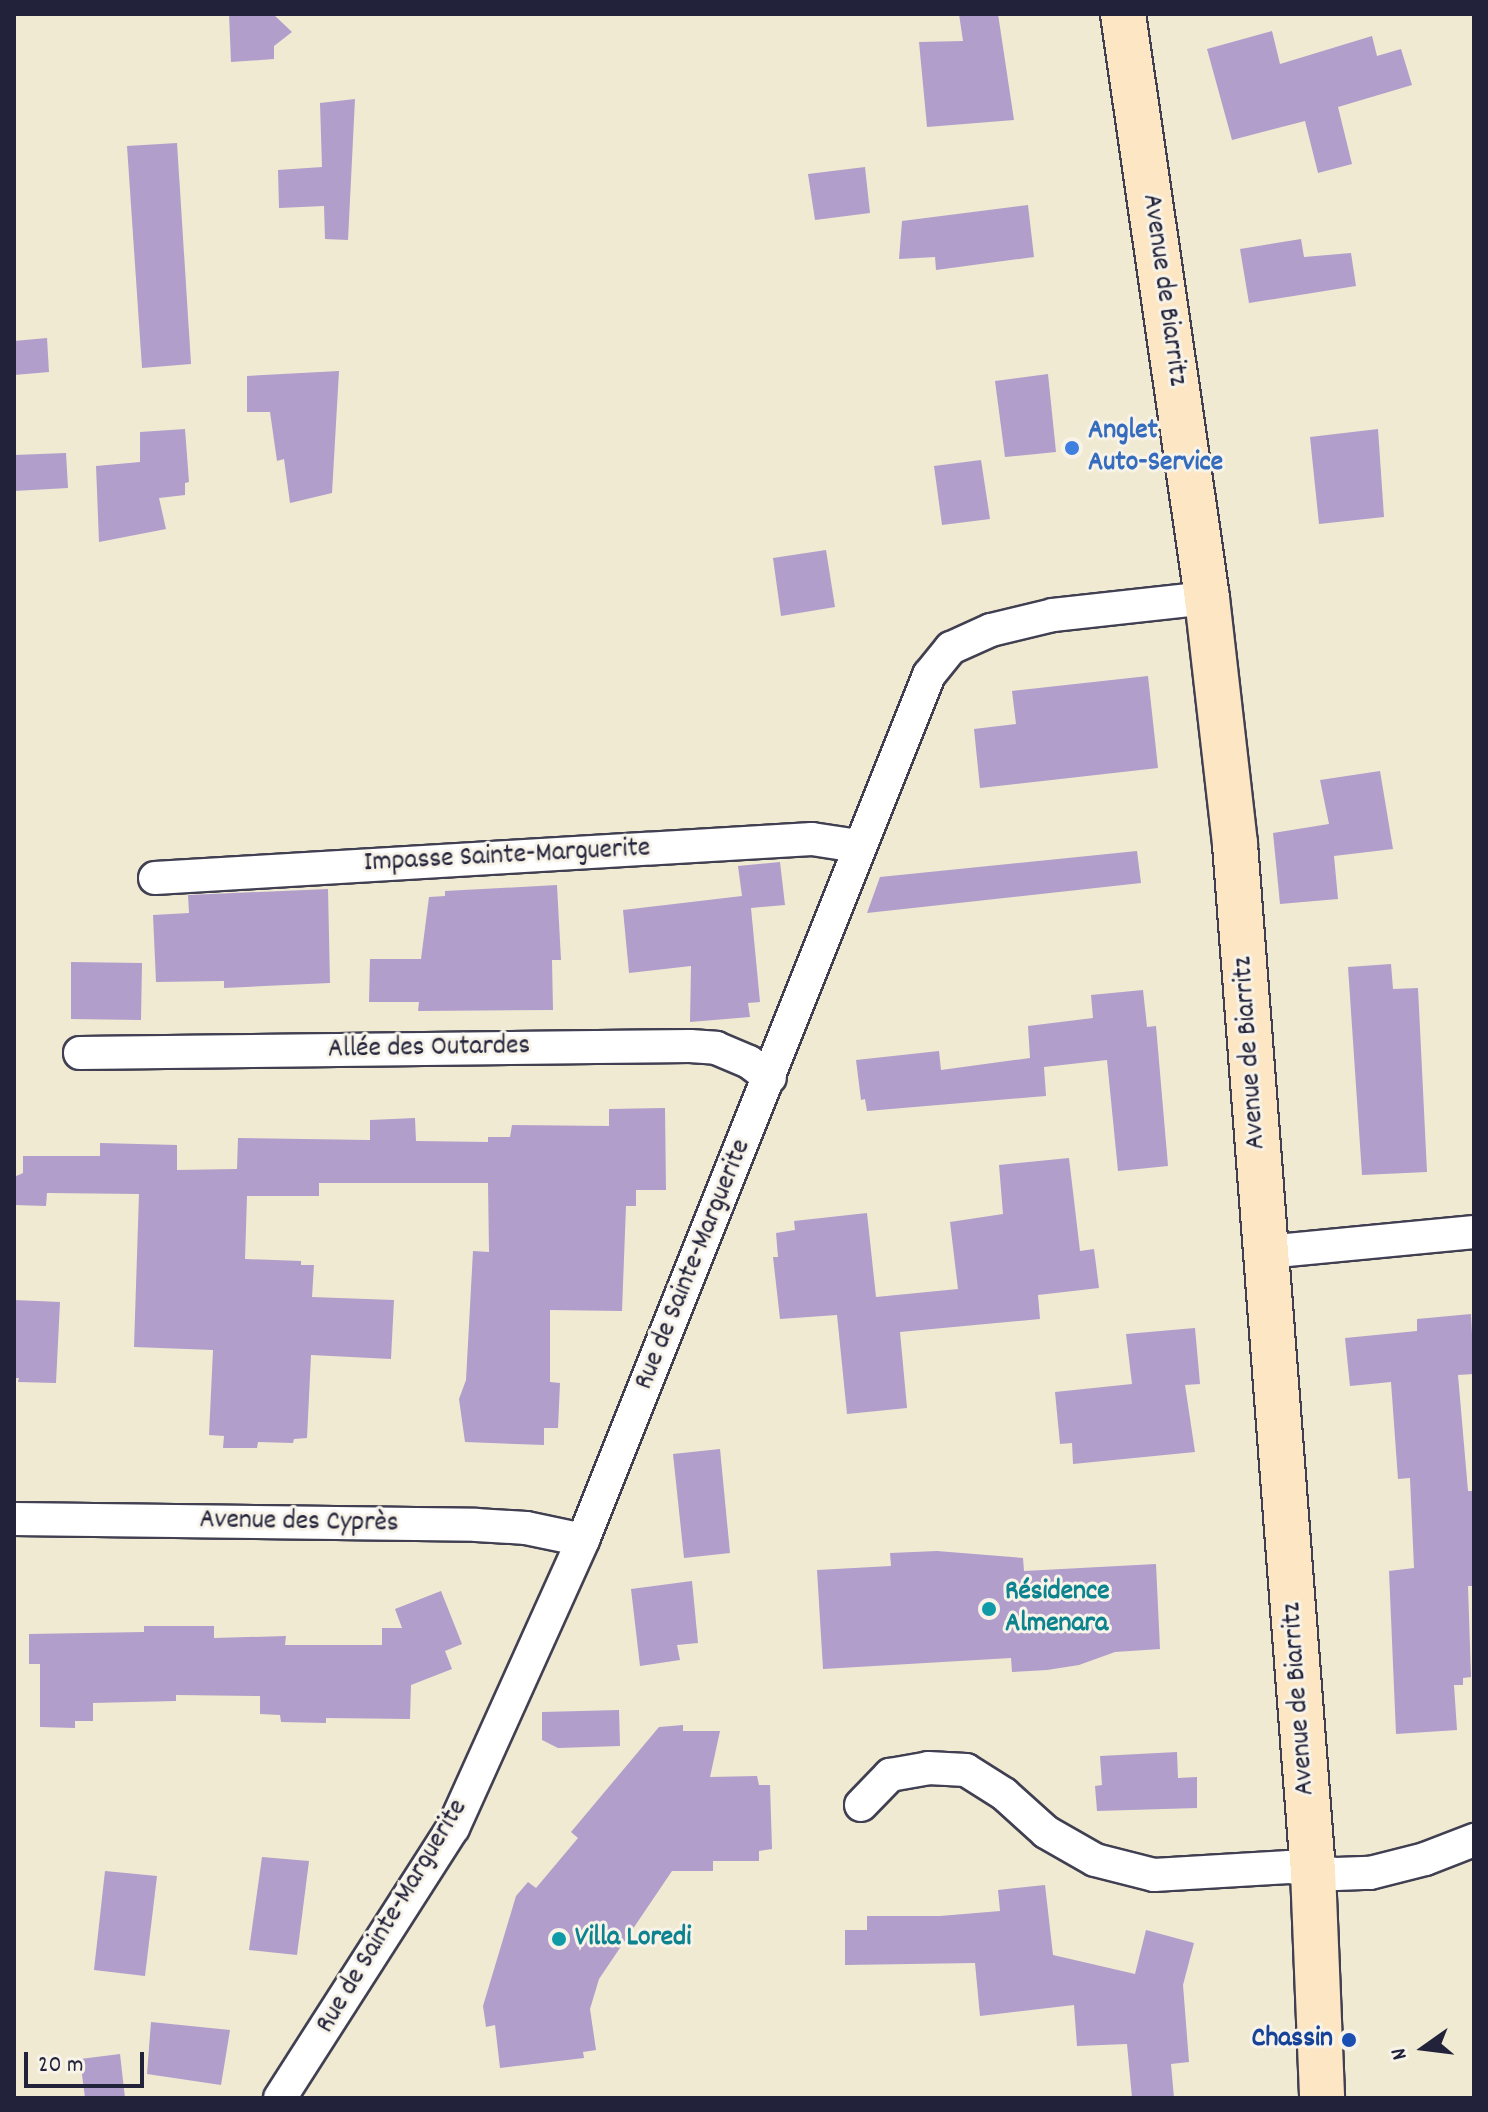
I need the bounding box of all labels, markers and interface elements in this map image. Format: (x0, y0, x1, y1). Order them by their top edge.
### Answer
street label: Avenue de Biarritz (1133, 192, 1193, 388)
place label: Anglet Auto-Service (1088, 415, 1223, 481)
marker: Anglet Auto-Service (1063, 439, 1081, 457)
street label: Impasse Sainte-Marguerite (363, 833, 651, 881)
street label: Avenue de Biarritz (1227, 955, 1275, 1151)
street label: Allée des Outardes (328, 1030, 530, 1068)
street label: Rue de Sainte-Marguerite (628, 1135, 760, 1395)
street label: Avenue des Cyprès (199, 1504, 399, 1542)
place label: Résidence Almenara (1005, 1576, 1110, 1642)
marker: Résidence Almenara (980, 1600, 998, 1618)
street label: Avenue de Biarritz (1276, 1601, 1324, 1797)
street label: Rue de Sainte-Marguerite (310, 1794, 476, 2040)
place label: Villa Loredi (575, 1922, 691, 1956)
marker: Villa Loredi (550, 1930, 568, 1948)
north arrow (1384, 2008, 1464, 2088)
place label: Chassin (1252, 2023, 1333, 2057)
marker: Chassin (1340, 2031, 1358, 2049)
scale bar (28, 2036, 148, 2086)
text: N (1384, 2045, 1417, 2063)
text: 20 m (38, 2049, 84, 2083)

